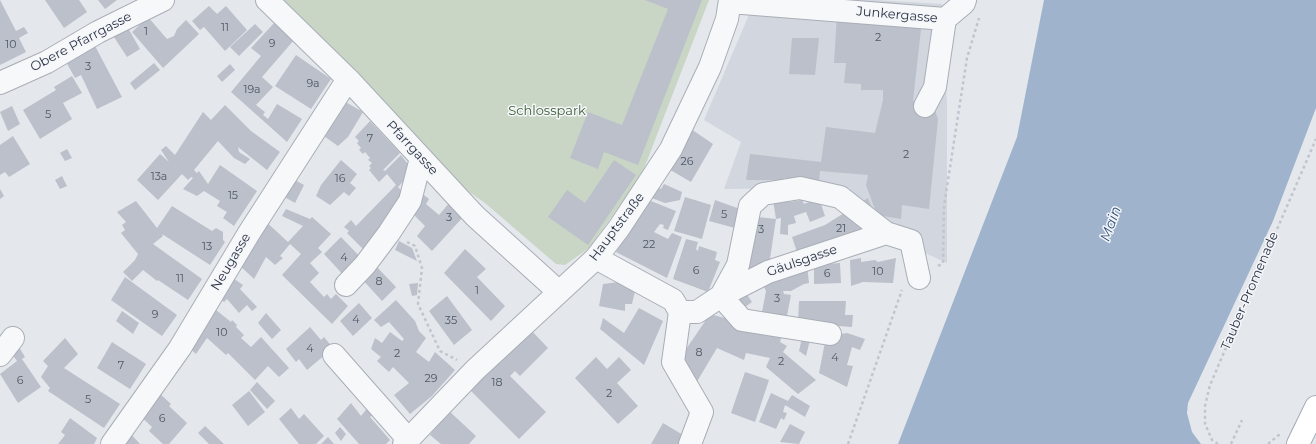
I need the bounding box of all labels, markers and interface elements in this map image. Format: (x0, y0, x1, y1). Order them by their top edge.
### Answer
street label: Junkergasse (856, 4, 938, 26)
street label: Obere Pfarrgasse (28, 9, 134, 75)
house number: 11 (221, 21, 229, 35)
house number: 1 (144, 25, 148, 39)
house number: 2 (875, 31, 881, 45)
house number: 9 (269, 37, 275, 51)
house number: 10 (5, 38, 17, 52)
house number: 3 (85, 60, 91, 74)
house number: 9a (306, 77, 320, 91)
house number: 19a (243, 83, 261, 97)
park label: Schlosspark (508, 103, 586, 119)
house number: 5 (45, 108, 51, 122)
street label: Pfarrgasse (383, 118, 441, 178)
house number: 7 (367, 132, 373, 146)
house number: 2 (903, 148, 909, 162)
house number: 26 (681, 155, 693, 169)
house number: 13a (151, 170, 167, 184)
house number: 16 (335, 172, 345, 186)
house number: 15 (228, 189, 238, 203)
street label: Hauptstraße (586, 190, 648, 264)
water label: Main (1097, 204, 1125, 244)
house number: 5 (721, 208, 727, 222)
house number: 3 (446, 211, 452, 225)
house number: 21 (836, 222, 846, 236)
house number: 3 (758, 223, 764, 237)
street label: Tauber-Promenade (1218, 229, 1282, 353)
street label: Neugasse (208, 230, 254, 294)
house number: 22 (643, 238, 655, 252)
house number: 13 (202, 240, 212, 254)
street label: Gäulsgasse (765, 242, 839, 280)
house number: 4 (340, 251, 348, 265)
house number: 6 (693, 264, 699, 278)
house number: 10 (872, 265, 884, 279)
house number: 6 (824, 267, 830, 281)
house number: 11 (176, 272, 184, 286)
house number: 8 (375, 275, 383, 289)
house number: 1 (475, 284, 479, 298)
house number: 3 (774, 292, 780, 306)
house number: 9 (152, 308, 158, 322)
house number: 4 (352, 313, 360, 327)
house number: 35 (445, 314, 457, 328)
house number: 10 (216, 326, 228, 340)
house number: 4 (306, 342, 314, 356)
house number: 8 (695, 346, 703, 360)
house number: 2 (394, 347, 400, 361)
house number: 4 (831, 351, 839, 365)
house number: 2 (778, 355, 784, 369)
house number: 7 (118, 359, 124, 373)
house number: 29 (425, 372, 437, 386)
house number: 6 (17, 374, 23, 388)
house number: 18 (492, 376, 502, 390)
house number: 2 (606, 387, 612, 401)
house number: 5 (85, 393, 91, 407)
house number: 6 (159, 412, 165, 426)

